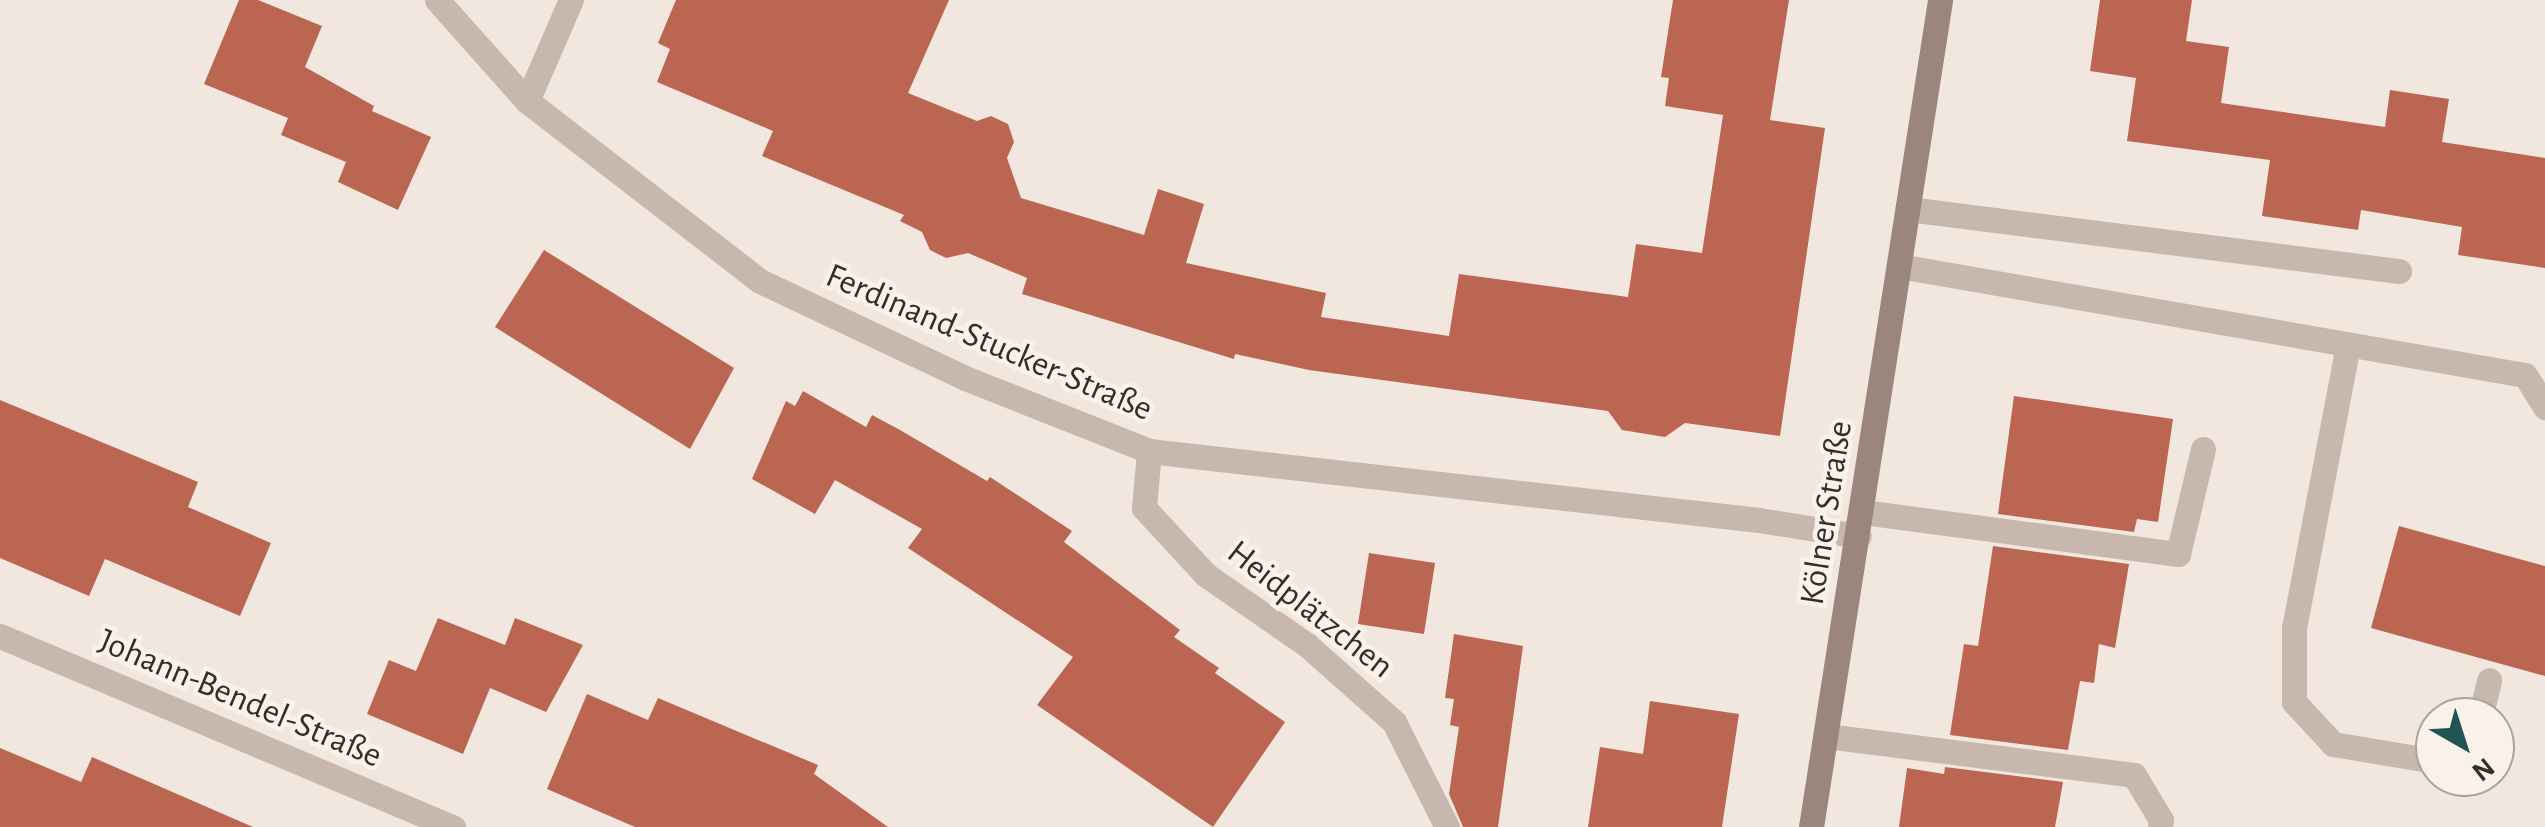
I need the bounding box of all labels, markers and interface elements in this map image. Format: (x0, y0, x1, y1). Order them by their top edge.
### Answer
street label: Ferdinand-Stucker-Straße (819, 255, 1159, 431)
street label: Kölner Straße (1792, 418, 1862, 608)
street label: Heidplätzchen (1218, 532, 1402, 688)
street label: Johann-Bendel-Straße (92, 620, 388, 778)
north arrow (2415, 697, 2515, 797)
text: N (2466, 752, 2499, 786)

